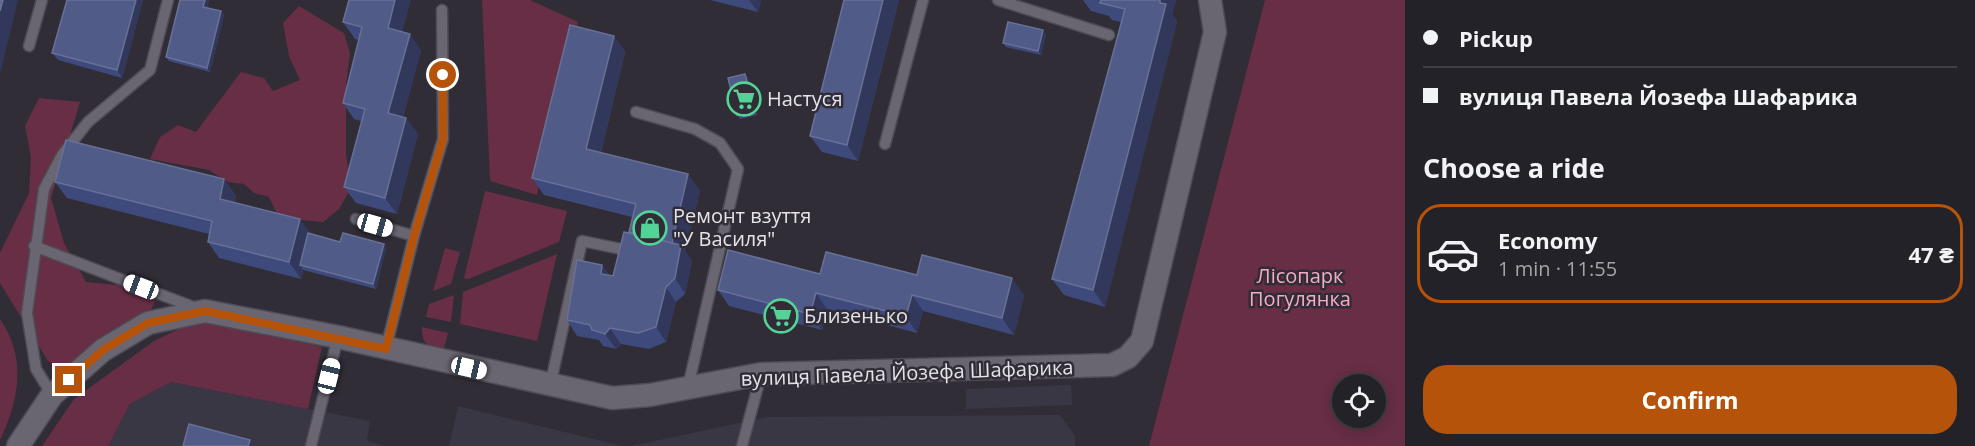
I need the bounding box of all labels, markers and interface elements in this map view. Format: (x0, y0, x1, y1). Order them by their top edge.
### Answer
text: Pickup (1459, 23, 1533, 53)
route start (429, 61, 456, 88)
supermarket icon: Настуся (726, 81, 762, 117)
text: вулиця Павела Йозефа Шафарика (1459, 81, 1858, 111)
place label: Настуся (767, 85, 843, 112)
text: Choose a ride (1423, 149, 1605, 186)
place label: Ремонт взуття "У Василя" (673, 202, 811, 252)
shop icon: Ремонт взуття "У Василя" (632, 210, 668, 246)
car (355, 211, 395, 239)
text: Economy (1498, 225, 1597, 255)
icon: car (1426, 227, 1480, 281)
text: 47 ₴ (1908, 239, 1954, 269)
text: 1 min · 11:55 (1498, 255, 1617, 282)
park label: Лісопарк Погулянка (1249, 262, 1351, 312)
car (121, 272, 161, 302)
supermarket icon: Близенько (763, 298, 799, 334)
place label: Близенько (804, 302, 908, 329)
street label: вулиця Павела Йозефа Шафарика (740, 353, 1074, 392)
car (449, 355, 489, 381)
car (316, 356, 342, 396)
button: Confirm (1423, 365, 1957, 434)
route end (55, 366, 82, 393)
map controls (1332, 374, 1386, 428)
button: locate (1332, 374, 1386, 428)

